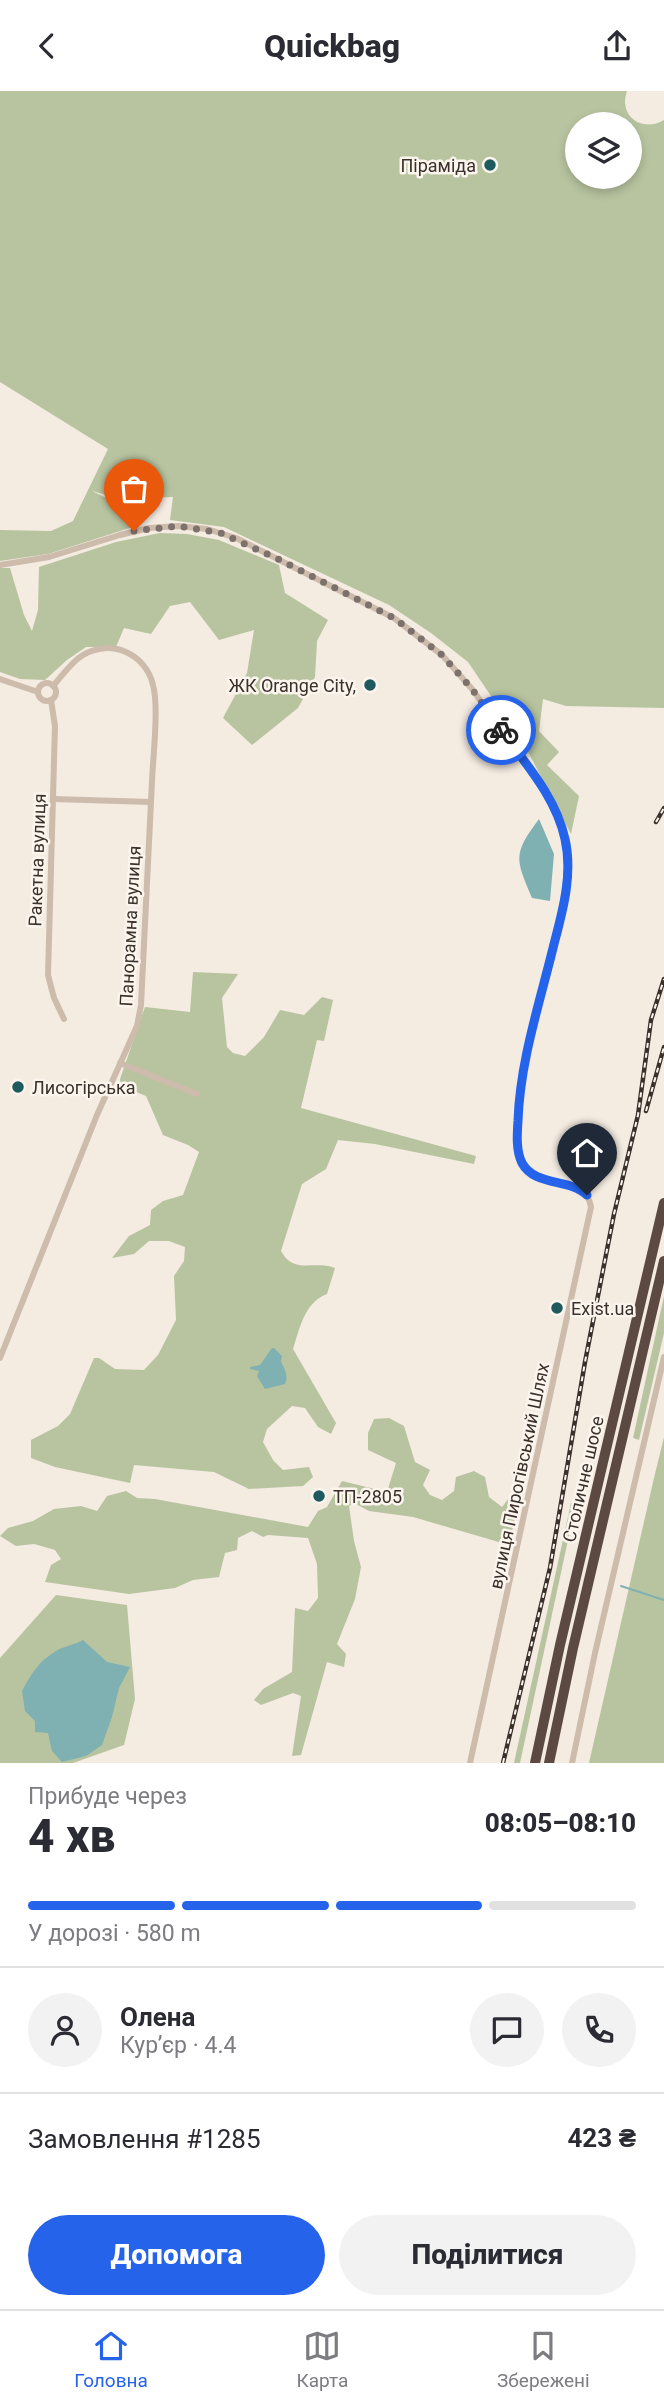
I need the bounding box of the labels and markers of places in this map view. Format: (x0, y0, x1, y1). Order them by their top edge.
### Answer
place label: Піраміда (401, 155, 476, 176)
marker: Піраміда (482, 157, 498, 173)
pin (104, 459, 164, 531)
place label: ЖК Orange City, (229, 675, 356, 696)
marker: ЖК Orange City, (362, 677, 378, 693)
place label: Лисогірська (32, 1077, 136, 1098)
marker: Лисогірська (10, 1079, 26, 1095)
pin (557, 1123, 617, 1195)
place label: Exist.ua (571, 1298, 634, 1319)
marker: Exist.ua (549, 1300, 565, 1316)
place label: ТП-2805 (333, 1486, 402, 1507)
marker: ТП-2805 (311, 1488, 327, 1504)

